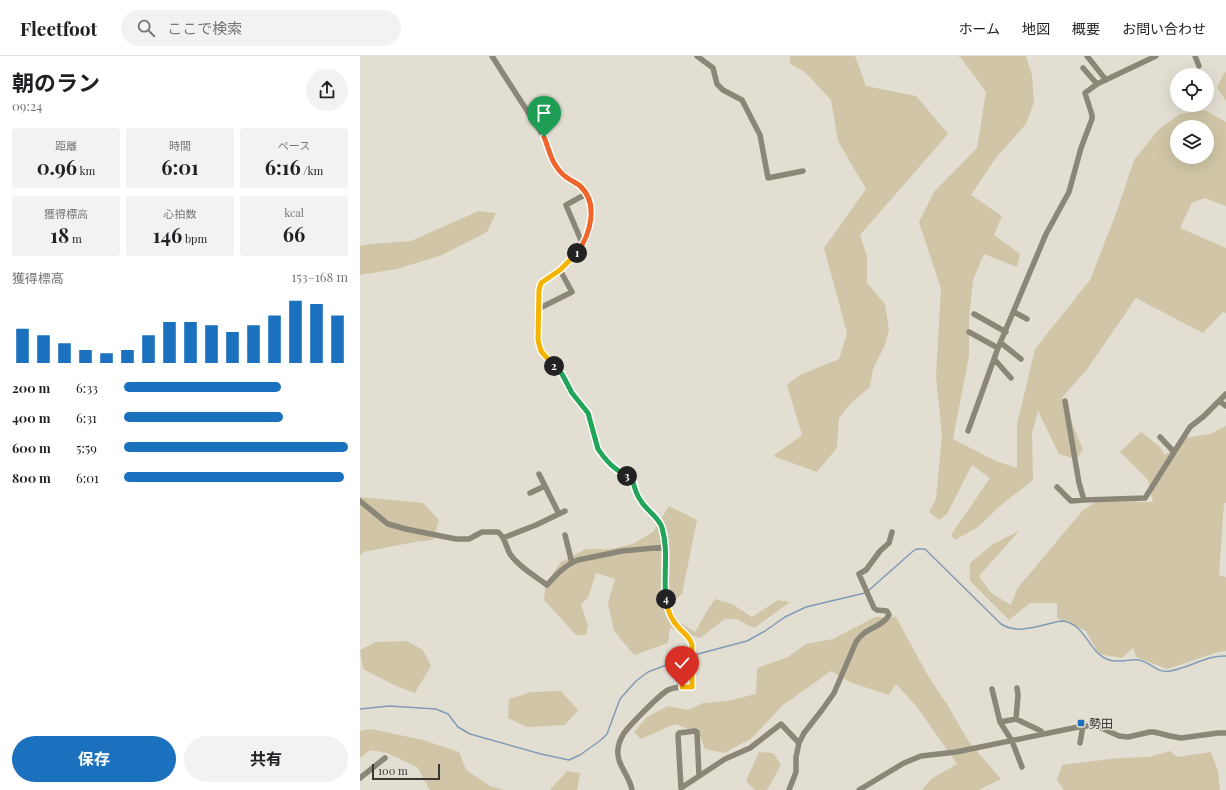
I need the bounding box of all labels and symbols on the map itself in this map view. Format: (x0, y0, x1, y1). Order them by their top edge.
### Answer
pin (527, 96, 561, 137)
pin: 1 (567, 243, 587, 263)
pin: 2 (544, 356, 564, 376)
pin: 3 (617, 466, 637, 486)
pin: 4 (656, 589, 676, 609)
pin (665, 646, 699, 687)
place label: 勢田 (1089, 715, 1113, 731)
marker: 勢田 (1076, 718, 1086, 728)
scale bar (372, 762, 440, 781)

